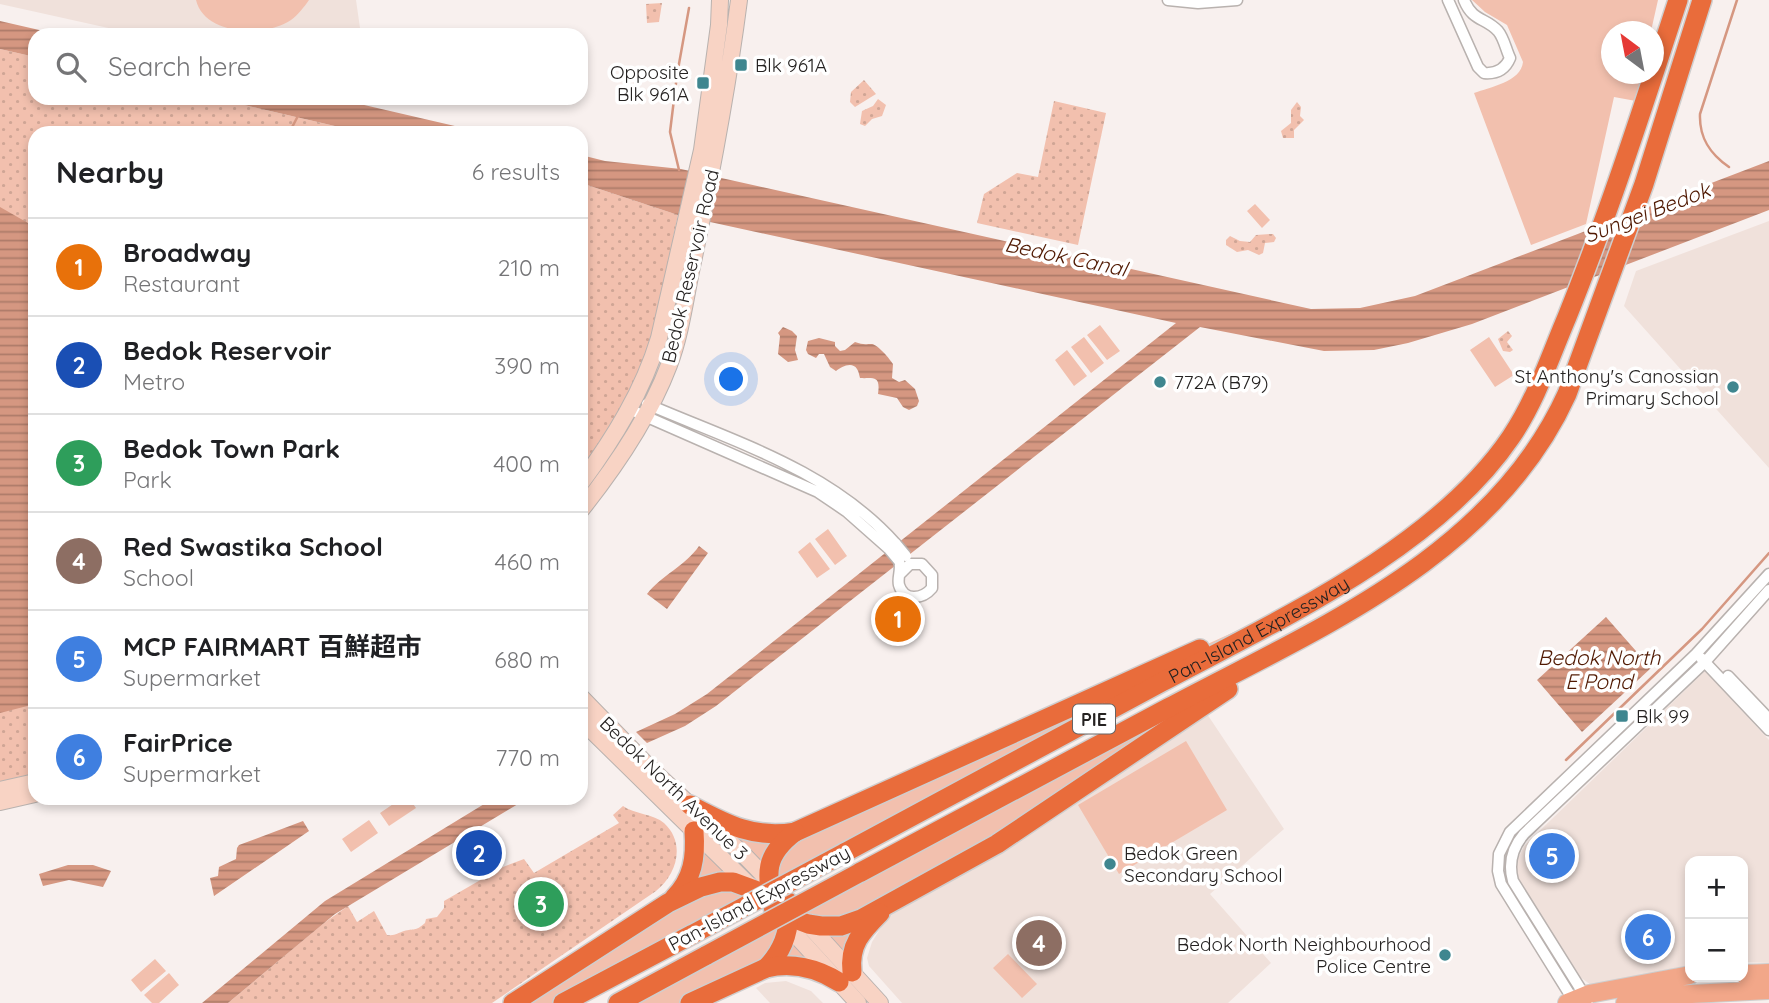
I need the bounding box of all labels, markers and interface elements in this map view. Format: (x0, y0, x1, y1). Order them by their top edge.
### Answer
north arrow (1601, 21, 1664, 84)
search box (28, 28, 588, 105)
icon: search (52, 48, 90, 86)
text: Search here (108, 50, 252, 83)
place label: Blk 961A (755, 53, 827, 77)
marker: Blk 961A (733, 57, 749, 73)
place label: Opposite Blk 961A (610, 60, 689, 106)
marker: Opposite Blk 961A (695, 75, 711, 91)
text: Nearby (56, 153, 164, 191)
text: 6 results (472, 157, 560, 186)
street label: Bedok Reservoir Road (656, 167, 724, 365)
water label: Sungei Bedok (1580, 175, 1715, 248)
water label: Bedok Canal (1003, 230, 1131, 282)
text: Broadway (123, 236, 251, 269)
text: 1 (75, 253, 83, 282)
text: 210 m (498, 253, 560, 282)
text: Restaurant (123, 269, 240, 298)
text: Bedok Reservoir (123, 334, 332, 367)
text: 2 (72, 351, 86, 380)
text: 390 m (494, 351, 560, 380)
your location (714, 362, 748, 396)
place label: St Anthony's Canossian Primary School (1515, 364, 1719, 410)
text: Metro (123, 367, 185, 396)
place label: 772A (B79) (1174, 370, 1268, 394)
marker: 772A (B79) (1152, 374, 1168, 390)
marker: St Anthony's Canossian Primary School (1725, 379, 1741, 395)
text: Bedok Town Park (123, 432, 340, 465)
text: 3 (73, 449, 85, 478)
text: 400 m (493, 449, 560, 478)
text: Park (123, 465, 172, 494)
text: Red Swastika School (123, 530, 383, 563)
text: 4 (72, 547, 86, 576)
text: 460 m (495, 547, 560, 576)
text: School (123, 563, 194, 592)
street label: Pan-Island Expressway (1164, 571, 1353, 688)
pin: 1 (875, 593, 921, 645)
text: MCP FAIRMART 百鮮超市 (123, 630, 422, 663)
water label: Bedok North E Pond (1538, 644, 1662, 694)
text: 5 (72, 645, 86, 674)
text: 680 m (494, 645, 560, 674)
text: Supermarket (123, 663, 261, 692)
road number: PIE (1073, 704, 1115, 734)
place label: Blk 99 (1636, 704, 1689, 728)
marker: Blk 99 (1614, 708, 1630, 724)
street label: Bedok North Avenue 3 (595, 711, 753, 865)
text: FairPrice (123, 726, 233, 759)
text: 6 (73, 743, 85, 772)
text: 770 m (495, 743, 560, 772)
text: Supermarket (123, 759, 261, 788)
pin: 2 (456, 827, 502, 879)
pin: 5 (1529, 830, 1575, 882)
street label: Pan-Island Expressway (664, 840, 854, 956)
place label: Bedok Green Secondary School (1124, 841, 1283, 887)
marker: Bedok Green Secondary School (1102, 856, 1118, 872)
map controls (1685, 856, 1748, 982)
button: + (1685, 856, 1748, 919)
pin: 3 (518, 878, 564, 930)
pin: 6 (1625, 911, 1671, 963)
pin: 4 (1016, 917, 1062, 969)
button: − (1685, 919, 1748, 982)
place label: Bedok North Neighbourhood Police Centre (1177, 932, 1431, 978)
marker: Bedok North Neighbourhood Police Centre (1437, 947, 1453, 963)

